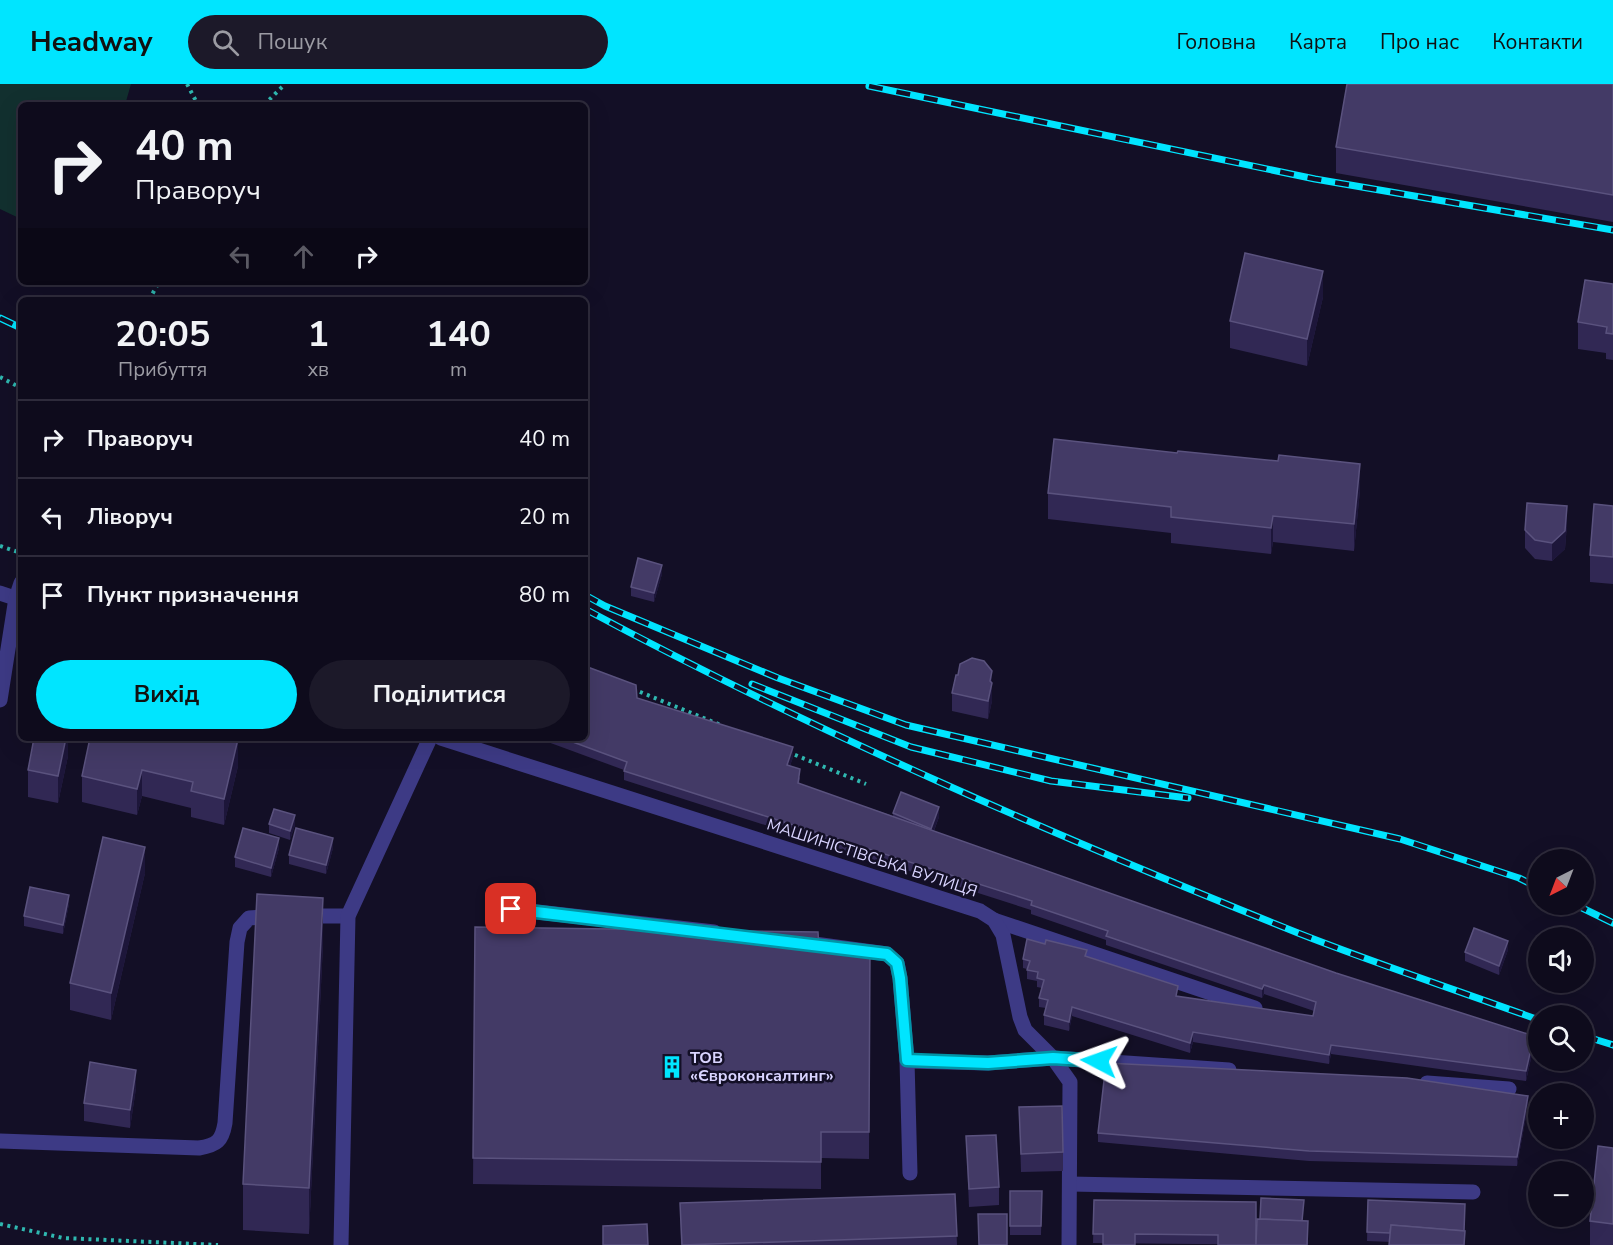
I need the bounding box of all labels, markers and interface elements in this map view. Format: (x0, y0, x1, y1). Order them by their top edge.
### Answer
search box (188, 15, 608, 69)
text: Headway (30, 23, 152, 61)
icon: search (209, 26, 242, 59)
text: Пошук (257, 27, 327, 57)
text: Головна (1176, 28, 1256, 56)
text: Карта (1289, 28, 1347, 56)
text: Про нас (1380, 28, 1459, 56)
text: Контакти (1492, 28, 1583, 56)
text: 40 m (135, 118, 234, 175)
icon: right (36, 126, 114, 204)
text: Праворуч (135, 172, 261, 209)
icon: left (224, 240, 257, 273)
icon: ahead (287, 240, 320, 273)
icon: right (350, 240, 383, 273)
text: 20:05 (115, 310, 210, 359)
text: 1 (307, 310, 329, 359)
text: 140 (426, 310, 491, 359)
text: Прибуття (118, 356, 207, 383)
text: хв (307, 356, 329, 383)
text: m (450, 356, 467, 383)
icon: right (36, 423, 69, 456)
text: Праворуч (87, 424, 193, 454)
text: 40 m (519, 424, 570, 454)
icon: left (36, 501, 69, 534)
text: Ліворуч (87, 502, 173, 532)
text: 20 m (519, 502, 570, 532)
icon: arrive (36, 579, 69, 612)
text: Пункт призначення (87, 580, 299, 610)
text: 80 m (519, 580, 570, 610)
button: Вихід (36, 660, 297, 729)
button: Поділитися (309, 660, 570, 729)
street label: МАШИНІСТІВСЬКА ВУЛИЦЯ (764, 814, 980, 902)
north arrow (1528, 849, 1594, 915)
map controls (1528, 849, 1594, 1227)
pin (485, 883, 536, 934)
icon: arrive (494, 892, 527, 925)
button: sound (1528, 927, 1594, 993)
button: search (1528, 1005, 1594, 1071)
position arrow (1067, 1029, 1131, 1093)
place label: ТОВ «Євроконсалтинг» (690, 1047, 834, 1087)
building icon: ТОВ «Євроконсалтинг» (659, 1054, 685, 1080)
button: + (1528, 1083, 1594, 1149)
button: − (1528, 1161, 1594, 1227)

